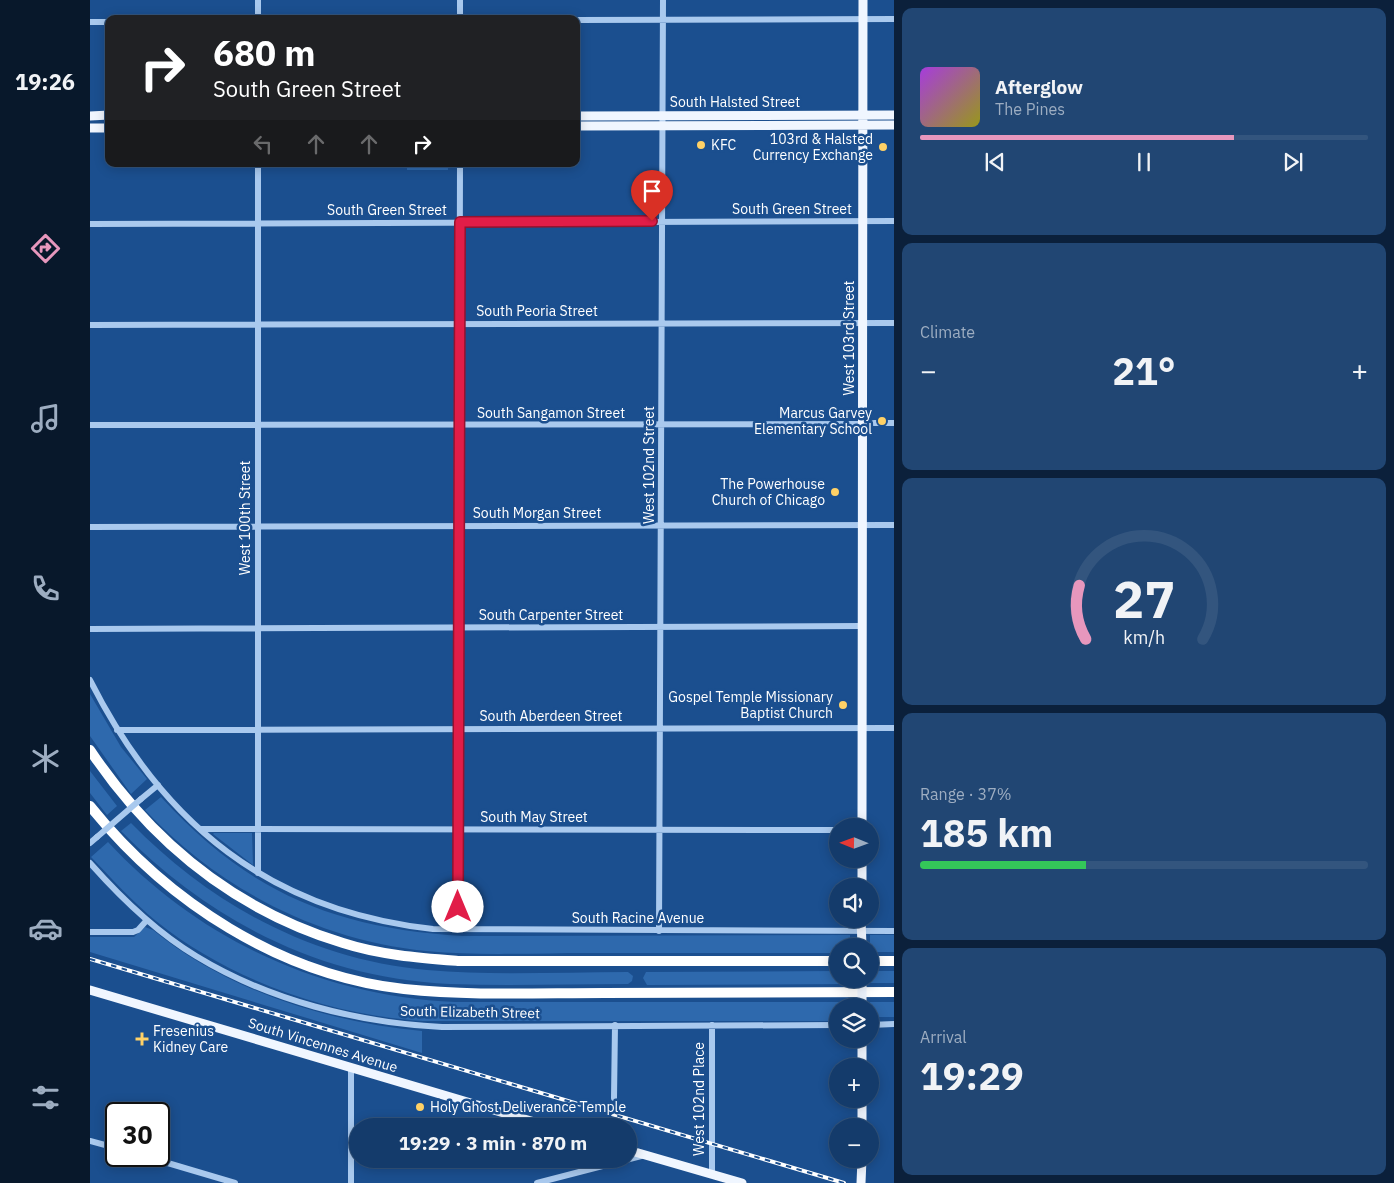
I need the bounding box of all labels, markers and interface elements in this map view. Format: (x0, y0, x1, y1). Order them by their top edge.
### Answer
text: 680 m (213, 30, 316, 76)
icon: right (130, 35, 195, 100)
text: 19:26 (15, 67, 75, 96)
text: South Green Street (213, 74, 401, 103)
text: Afterglow (995, 75, 1083, 99)
street label: South Halsted Street (670, 93, 800, 111)
text: The Pines (995, 99, 1065, 119)
icon: left (249, 130, 277, 158)
icon: ahead (302, 130, 330, 158)
icon: ahead (355, 130, 383, 158)
icon: right (408, 130, 436, 158)
place label: 103rd & Halsted Currency Exchange (753, 130, 873, 164)
place label: KFC (711, 136, 736, 154)
marker: KFC (695, 139, 707, 151)
marker: 103rd & Halsted Currency Exchange (877, 141, 889, 153)
icon: previous (981, 148, 1009, 176)
icon: pause (1130, 148, 1158, 176)
icon: next (1279, 148, 1307, 176)
pin (631, 170, 673, 221)
icon: arrive (638, 177, 666, 205)
street label: South Green Street (732, 200, 852, 218)
street label: South Green Street (327, 201, 447, 219)
icon: directions (28, 231, 63, 266)
street label: West 103rd Street (840, 280, 858, 395)
street label: South Peoria Street (476, 302, 598, 320)
text: Climate (920, 322, 975, 342)
text: 21° (1112, 346, 1176, 395)
text: − (920, 352, 937, 389)
text: + (1351, 352, 1368, 389)
icon: music (28, 401, 63, 436)
street label: South Sangamon Street (477, 404, 625, 422)
place label: Marcus Garvey Elementary School (754, 404, 872, 438)
street label: West 102nd Street (640, 406, 658, 524)
marker: Marcus Garvey Elementary School (876, 415, 888, 427)
street label: West 100th Street (236, 461, 254, 575)
place label: The Powerhouse Church of Chicago (712, 475, 825, 509)
marker: The Powerhouse Church of Chicago (829, 486, 841, 498)
street label: South Morgan Street (473, 504, 601, 522)
text: 27 (1113, 565, 1175, 632)
icon: phone (28, 571, 63, 606)
street label: South Carpenter Street (479, 606, 623, 624)
text: km/h (1123, 626, 1165, 649)
place label: Gospel Temple Missionary Baptist Church (668, 688, 833, 722)
marker: Gospel Temple Missionary Baptist Church (837, 699, 849, 711)
street label: South Aberdeen Street (479, 707, 623, 725)
icon: climate (28, 741, 63, 776)
text: Range · 37% (920, 784, 1012, 804)
street label: South May Street (480, 808, 588, 826)
text: 185 km (920, 808, 1053, 857)
north arrow (829, 818, 879, 868)
map controls (829, 818, 879, 1168)
button: sound (829, 878, 879, 928)
position arrow (431, 880, 483, 932)
street label: South Racine Avenue (572, 909, 705, 927)
icon: car (28, 911, 63, 946)
button: search (829, 938, 879, 988)
button: layers (829, 998, 879, 1048)
street label: South Elizabeth Street (400, 1002, 540, 1022)
street label: South Vincennes Avenue (246, 1014, 400, 1076)
place label: Fresenius Kidney Care (153, 1022, 229, 1056)
text: Arrival (920, 1027, 967, 1047)
marker: Fresenius Kidney Care (135, 1032, 149, 1046)
street label: West 102nd Place (690, 1042, 708, 1156)
text: 19:29 (920, 1051, 1024, 1100)
button: + (829, 1058, 879, 1108)
icon: filters (28, 1080, 63, 1115)
place label: Holy Ghost Deliverance Temple (430, 1098, 626, 1116)
marker: Holy Ghost Deliverance Temple (414, 1101, 426, 1113)
speed limit sign: 30 (105, 1102, 170, 1167)
button: − (829, 1118, 879, 1168)
text: 19:29 · 3 min · 870 m (399, 1131, 587, 1155)

